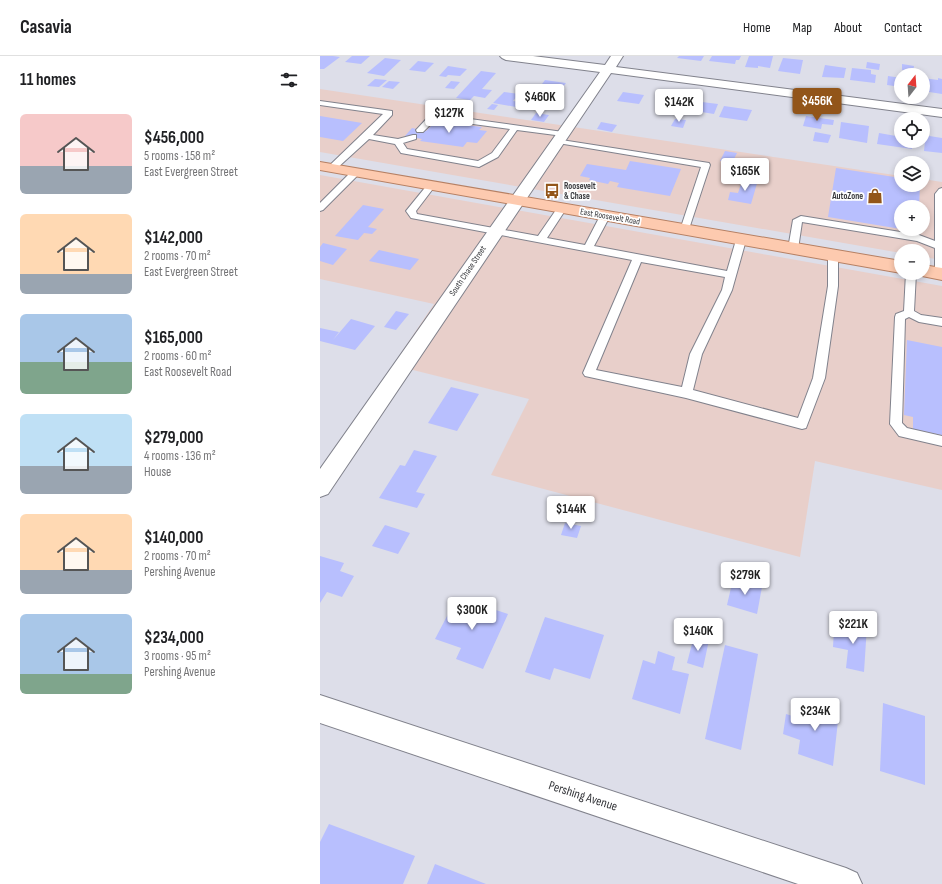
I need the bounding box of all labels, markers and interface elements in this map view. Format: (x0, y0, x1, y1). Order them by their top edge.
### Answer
text: Casavia (20, 16, 72, 39)
text: Home (743, 19, 771, 36)
text: Map (793, 19, 812, 36)
text: About (834, 19, 862, 36)
text: Contact (884, 19, 922, 36)
north arrow (894, 68, 930, 104)
map controls (894, 68, 930, 280)
icon: filters (278, 69, 300, 91)
text: 11 homes (20, 70, 76, 90)
pin: $460K (512, 84, 568, 118)
pin: $456K (789, 88, 845, 122)
text: $460K (524, 89, 556, 105)
pin: $142K (651, 89, 707, 123)
text: $456K (802, 93, 832, 109)
text: $142K (664, 94, 694, 110)
pin: $127K (421, 100, 477, 134)
text: $127K (434, 105, 464, 121)
button: locate (894, 112, 930, 148)
text: $456,000 (144, 128, 204, 148)
icon: home (52, 130, 100, 178)
text: 5 rooms · 158 m² (144, 148, 215, 164)
button: layers (894, 156, 930, 192)
pin: $165K (717, 158, 773, 192)
text: $165K (730, 163, 760, 179)
text: East Evergreen Street (144, 164, 238, 180)
place label: Roosevelt & Chase (564, 181, 596, 202)
bus stop icon: Roosevelt & Chase (543, 182, 561, 200)
shop icon: AutoZone (866, 187, 884, 205)
place label: AutoZone (831, 191, 863, 202)
button: + (894, 200, 930, 236)
street label: East Roosevelt Road (579, 206, 641, 228)
text: $142,000 (144, 228, 203, 248)
icon: home (52, 230, 100, 278)
street label: South Chase Street (447, 244, 489, 298)
button: − (894, 244, 930, 280)
text: 2 rooms · 70 m² (144, 248, 211, 264)
text: East Evergreen Street (144, 264, 238, 280)
text: $165,000 (144, 328, 203, 348)
icon: home (52, 330, 100, 378)
text: 2 rooms · 60 m² (144, 348, 211, 364)
text: East Roosevelt Road (144, 364, 232, 380)
text: $279,000 (144, 428, 203, 448)
icon: home (52, 430, 100, 478)
text: 4 rooms · 136 m² (144, 448, 216, 464)
text: House (144, 464, 171, 480)
pin: $144K (543, 496, 599, 530)
text: $144K (556, 501, 586, 517)
text: $140,000 (144, 528, 203, 548)
icon: home (52, 530, 100, 578)
text: 2 rooms · 70 m² (144, 548, 211, 564)
pin: $279K (717, 562, 773, 596)
text: Pershing Avenue (144, 564, 216, 580)
text: $279K (730, 567, 760, 583)
pin: $300K (444, 597, 500, 631)
text: $300K (456, 602, 488, 618)
pin: $221K (825, 611, 881, 645)
text: $221K (838, 616, 868, 632)
pin: $140K (670, 618, 726, 652)
text: $140K (683, 623, 713, 639)
text: $234,000 (144, 628, 204, 648)
icon: home (52, 630, 100, 678)
text: 3 rooms · 95 m² (144, 648, 211, 664)
text: Pershing Avenue (144, 664, 216, 680)
pin: $234K (787, 698, 843, 732)
text: $234K (800, 703, 830, 719)
street label: Pershing Avenue (547, 777, 619, 815)

